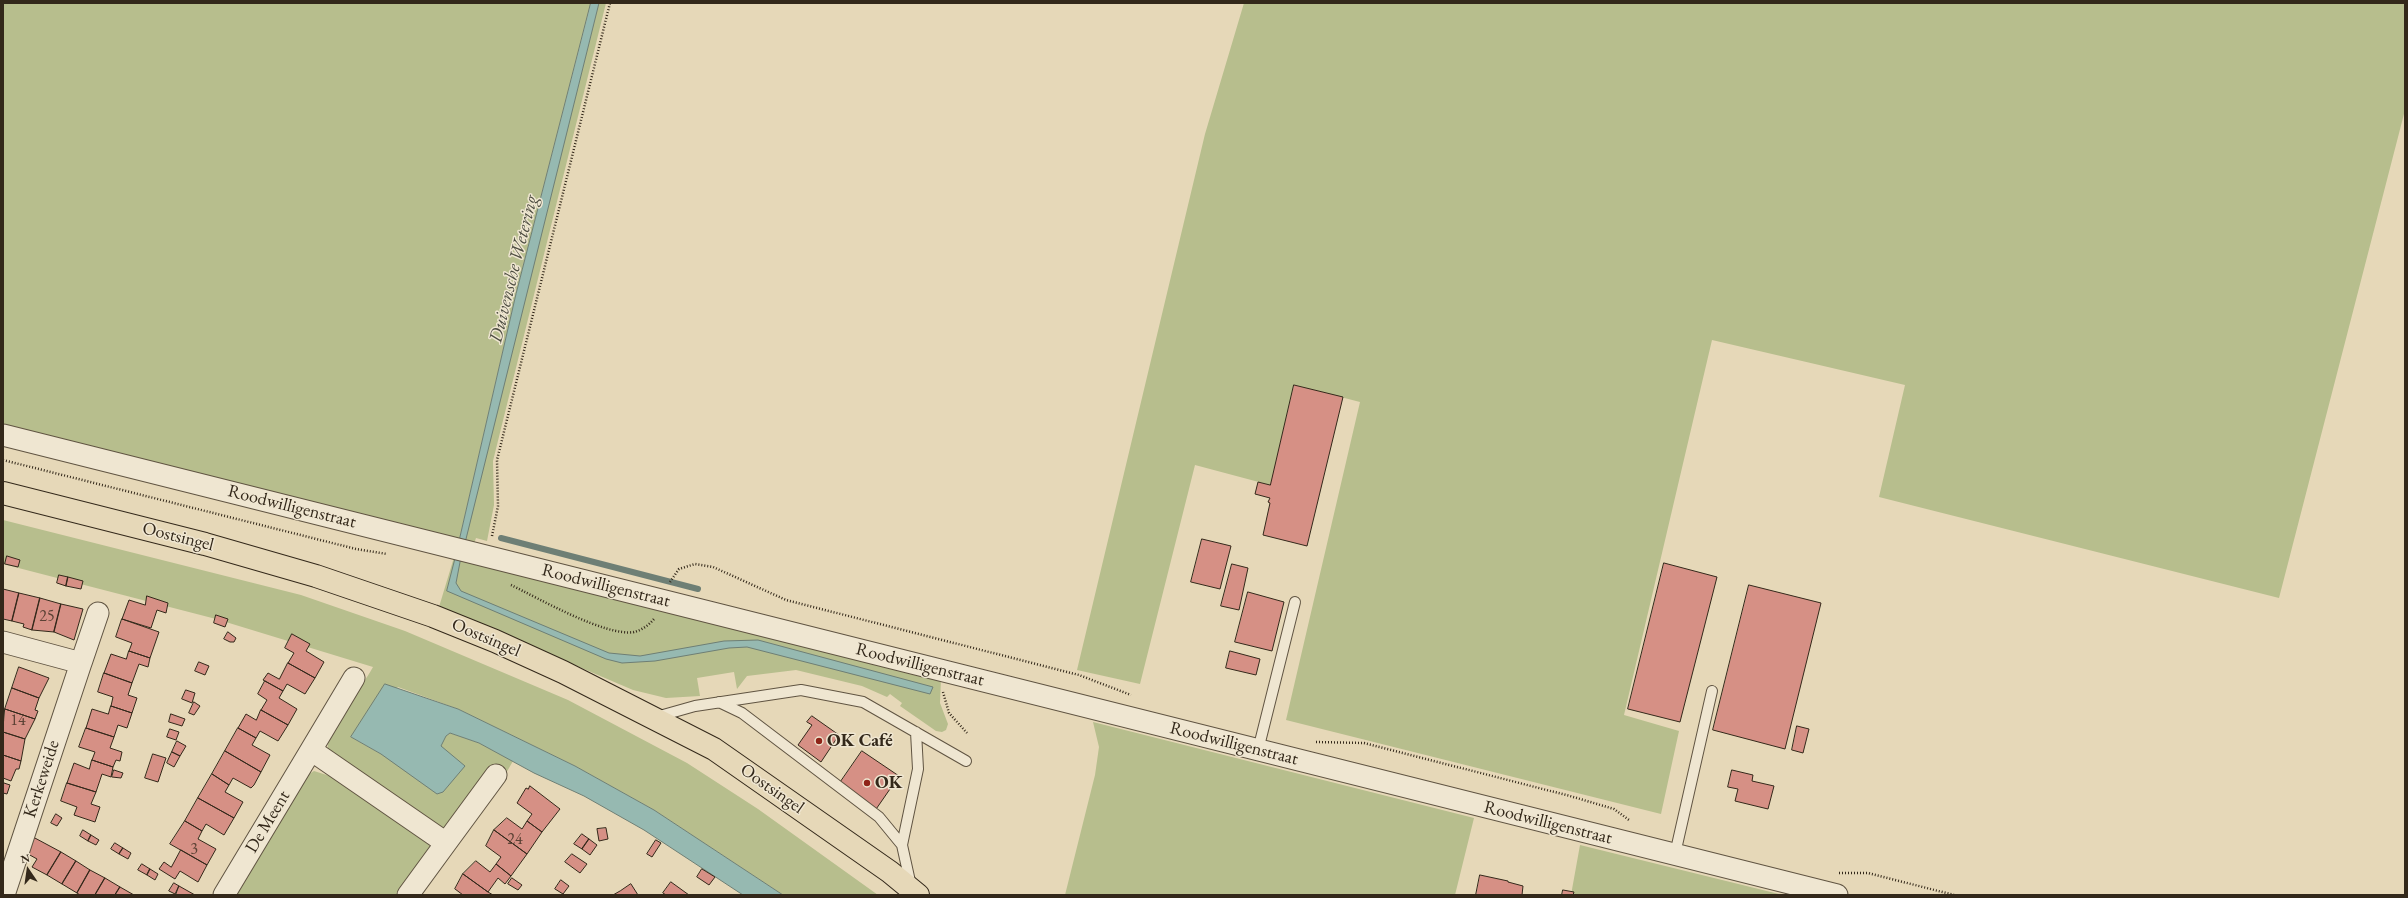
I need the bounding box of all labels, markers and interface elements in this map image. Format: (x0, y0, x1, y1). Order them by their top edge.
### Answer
water label: Duivensche Wetering (485, 193, 543, 345)
street label: Roodwilligenstraat (226, 481, 358, 533)
street label: Oostsingel (140, 518, 216, 556)
street label: Roodwilligenstraat (540, 560, 672, 612)
house number: 25 (39, 607, 55, 627)
street label: Oostsingel (448, 614, 524, 662)
street label: Roodwilligenstraat (854, 639, 986, 691)
house number: 14 (10, 711, 26, 731)
street label: Roodwilligenstraat (1168, 718, 1300, 770)
place label: OK Café (827, 730, 893, 752)
marker: OK Café (814, 736, 824, 746)
street label: Kerkeweide (19, 738, 65, 820)
street label: Oostsingel (736, 759, 808, 819)
place label: OK (875, 772, 902, 794)
marker: OK (862, 778, 872, 788)
street label: De Meent (241, 787, 295, 857)
street label: Roodwilligenstraat (1482, 797, 1614, 849)
house number: 24 (507, 830, 523, 850)
house number: 3 (190, 840, 198, 860)
north arrow (8, 850, 48, 890)
text: N (19, 850, 31, 866)

